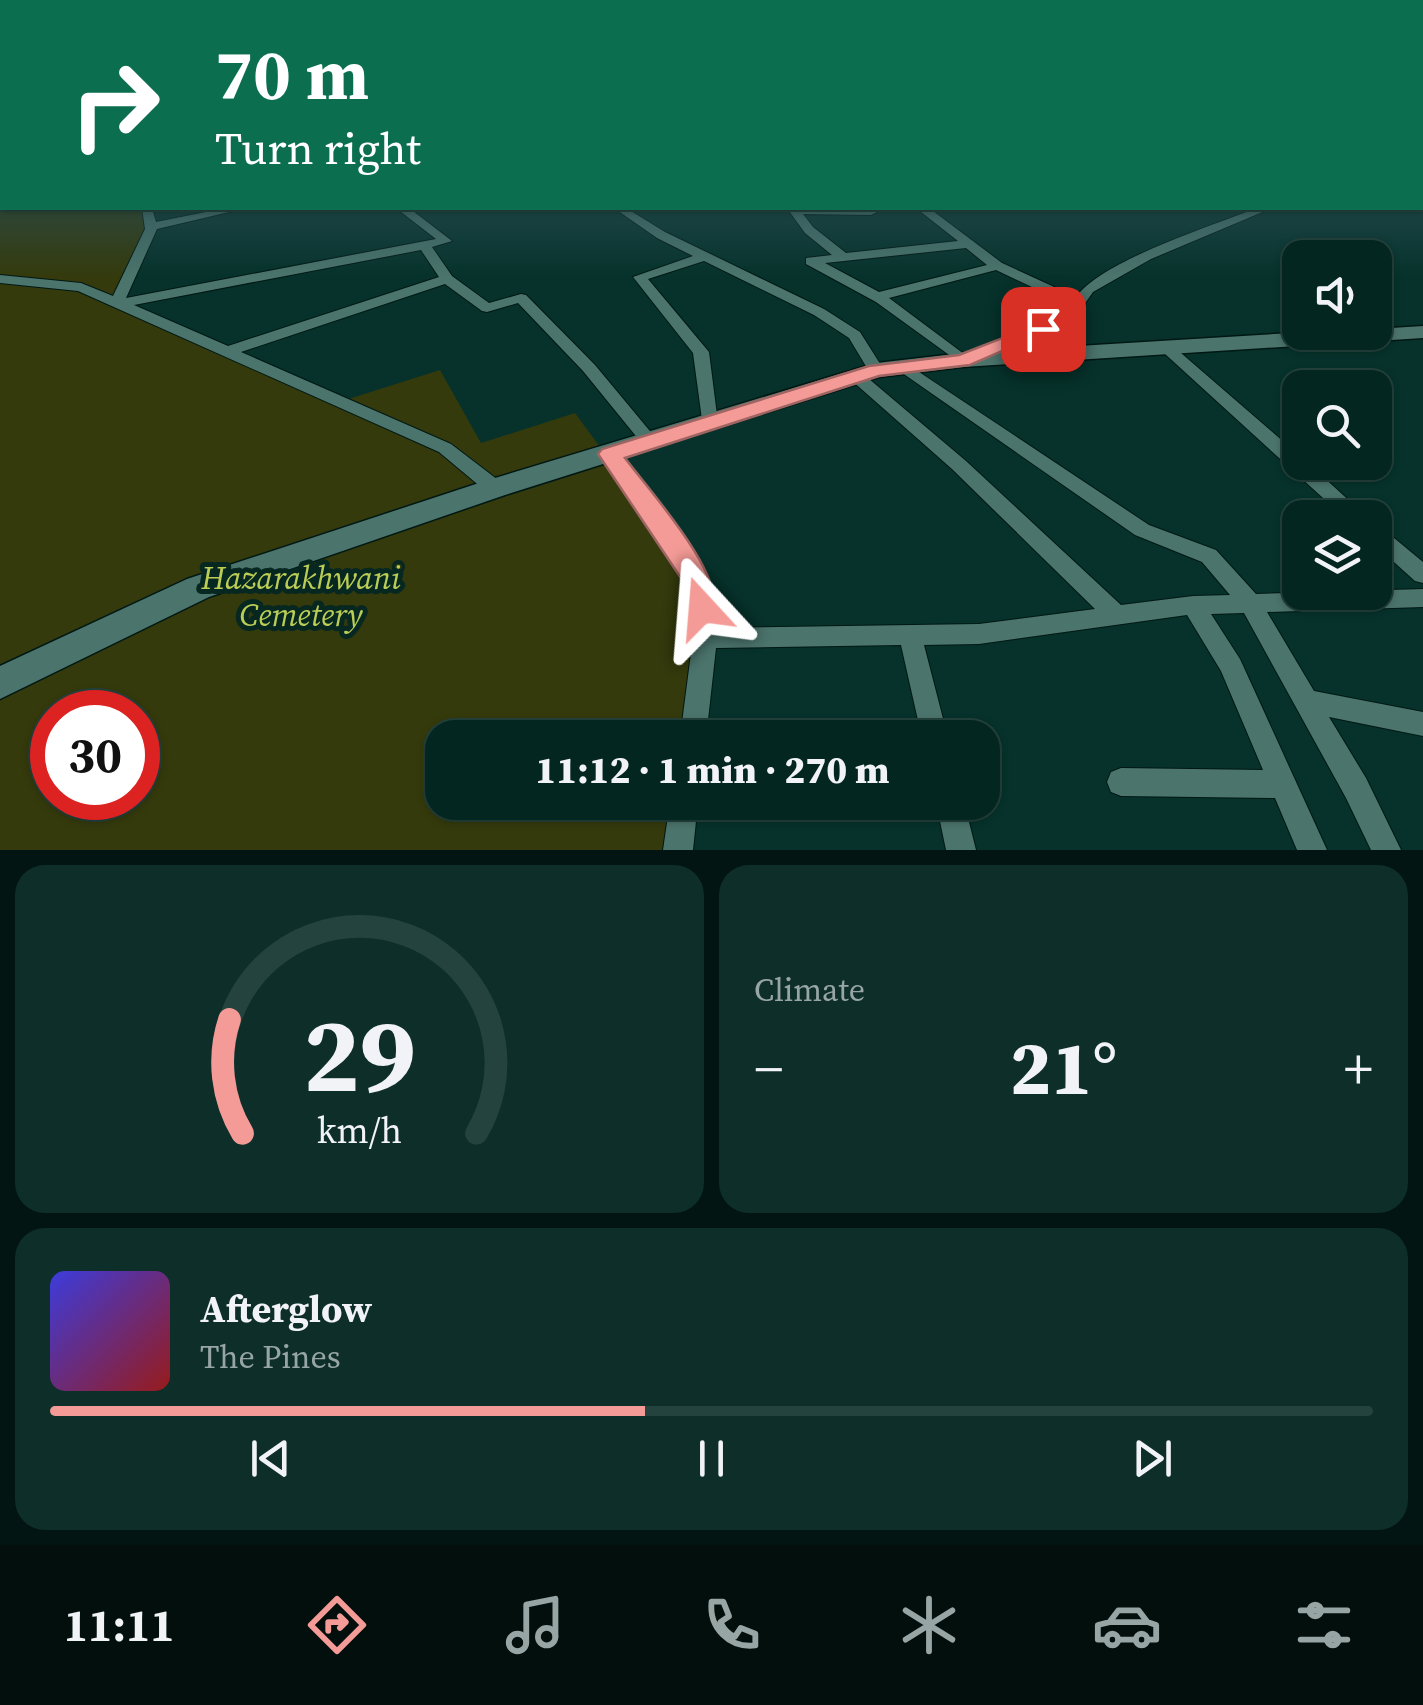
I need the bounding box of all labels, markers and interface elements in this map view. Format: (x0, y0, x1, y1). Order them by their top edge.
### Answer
text: 70 m (215, 26, 369, 122)
icon: right (50, 40, 180, 170)
text: Turn right (215, 117, 421, 179)
map controls (1282, 240, 1392, 610)
button: sound (1282, 240, 1392, 350)
pin (1001, 287, 1086, 372)
icon: arrive (1016, 302, 1071, 357)
button: search (1282, 370, 1392, 480)
button: layers (1282, 500, 1392, 610)
park label: Hazarakhwani Cemetery (200, 556, 401, 637)
position arrow (650, 556, 754, 660)
speed limit sign: 30 (30, 690, 160, 820)
text: 11:12 · 1 min · 270 m (535, 744, 890, 796)
text: Climate (754, 968, 865, 1012)
text: 29 (303, 983, 416, 1126)
text: 21° (1010, 1016, 1117, 1119)
text: − (754, 1031, 783, 1106)
text: + (1344, 1031, 1373, 1106)
text: km/h (317, 1106, 402, 1155)
text: Afterglow (200, 1283, 372, 1335)
text: The Pines (200, 1335, 341, 1379)
icon: previous (243, 1431, 298, 1486)
icon: pause (684, 1431, 739, 1486)
icon: next (1125, 1431, 1180, 1486)
icon: directions (302, 1590, 372, 1660)
icon: music (500, 1590, 570, 1660)
icon: phone (697, 1590, 767, 1660)
icon: climate (894, 1590, 964, 1660)
icon: car (1092, 1590, 1162, 1660)
icon: filters (1289, 1590, 1359, 1660)
text: 11:11 (64, 1594, 175, 1656)

